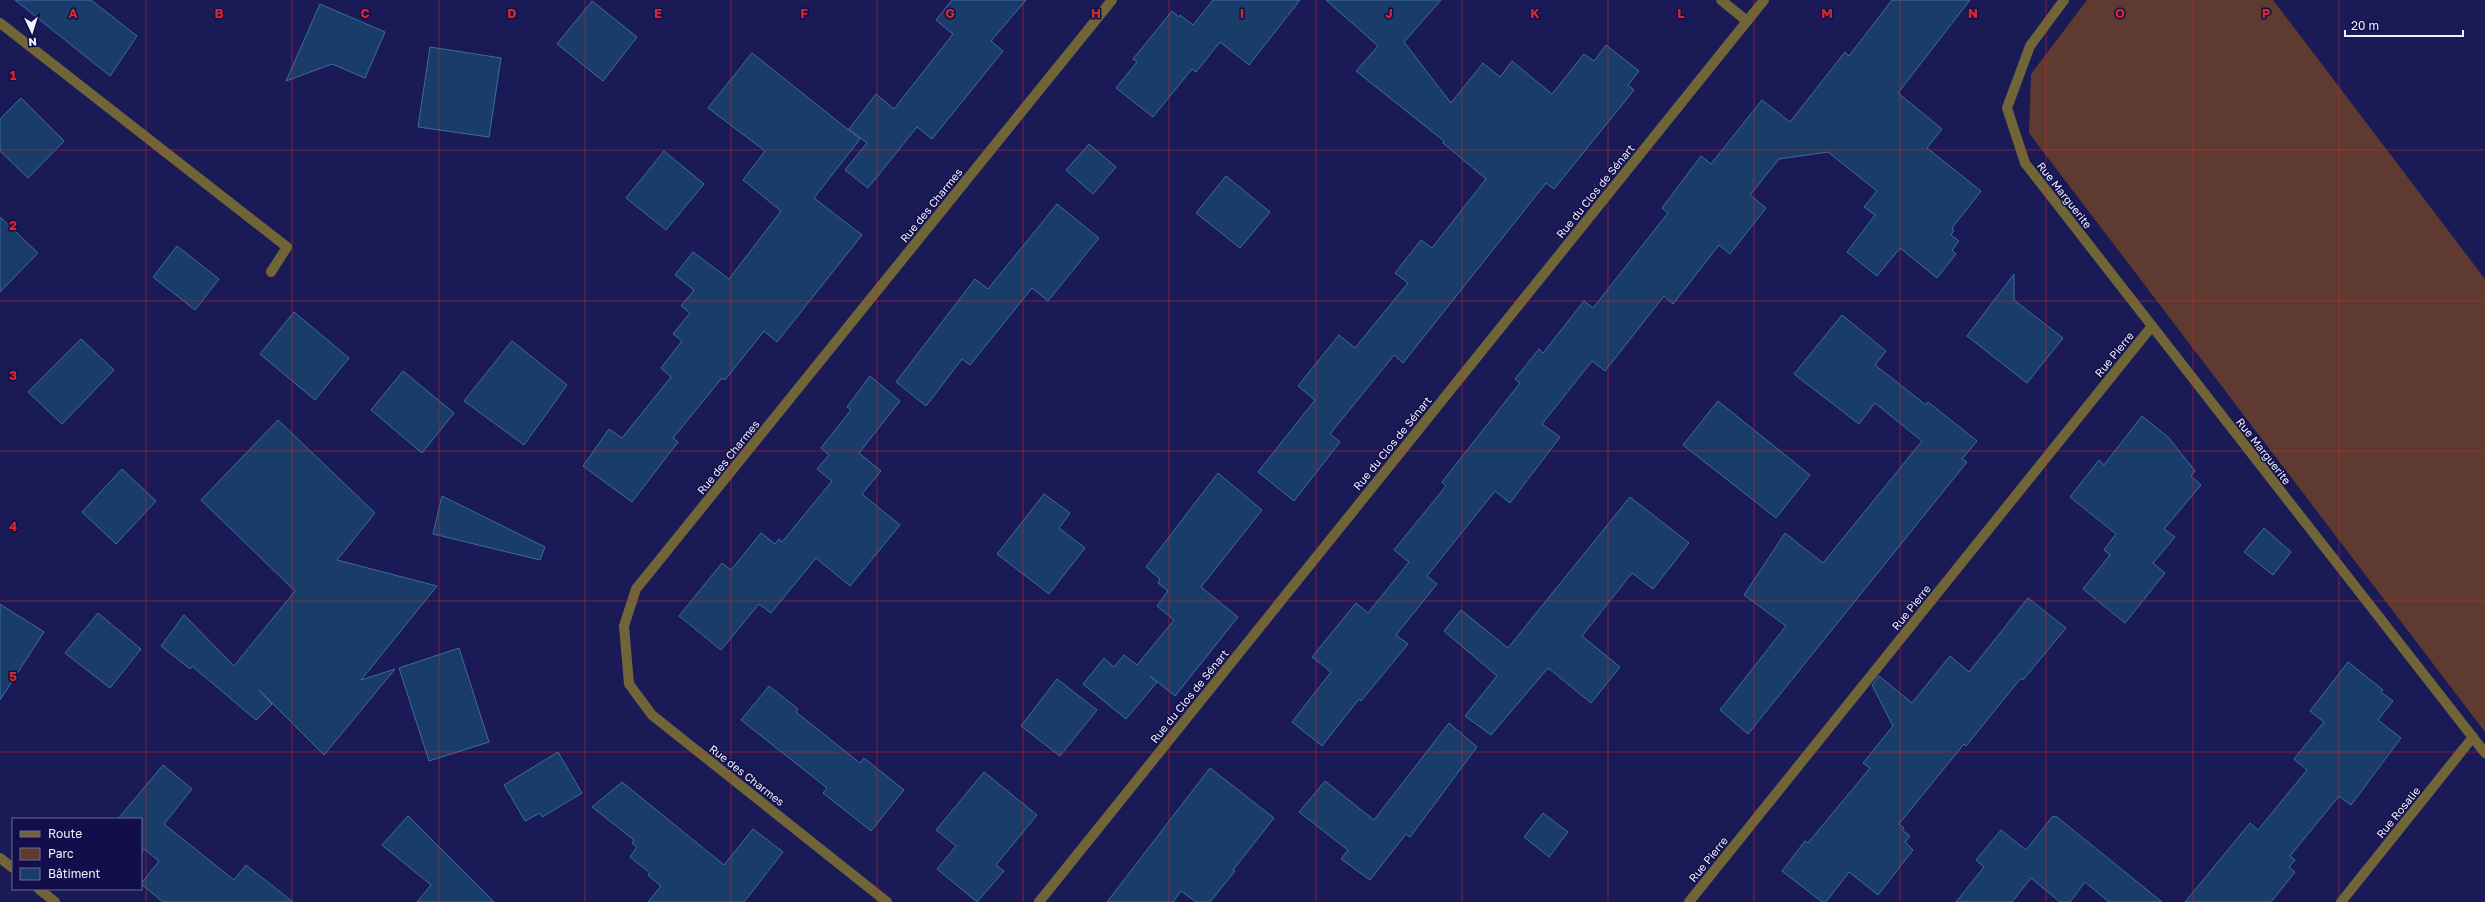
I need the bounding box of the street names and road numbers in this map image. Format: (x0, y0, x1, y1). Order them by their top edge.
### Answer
street label: Rue du Clos de Sénart (1553, 142, 1637, 240)
street label: Rue Marguerite (2035, 159, 2095, 231)
street label: Rue des Charmes (897, 165, 965, 245)
street label: Rue Pierre (2092, 329, 2136, 379)
street label: Rue du Clos de Sénart (1350, 394, 1434, 492)
street label: Rue Marguerite (2234, 415, 2294, 487)
street label: Rue des Charmes (694, 417, 762, 497)
street label: Rue Pierre (1889, 582, 1933, 632)
street label: Rue du Clos de Sénart (1147, 647, 1231, 745)
street label: Rue des Charmes (707, 742, 787, 808)
street label: Rue Rosalie (2373, 784, 2423, 840)
street label: Rue Pierre (1686, 834, 1730, 884)

